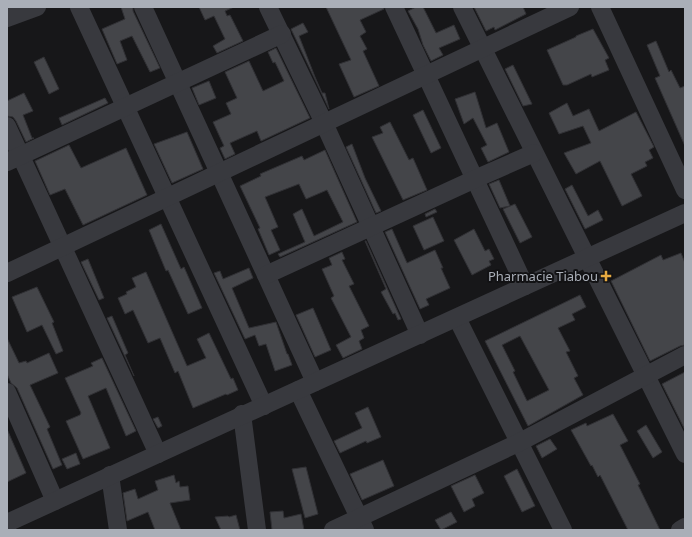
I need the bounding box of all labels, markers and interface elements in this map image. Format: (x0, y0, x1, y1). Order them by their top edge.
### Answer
place label: Pharmacie Tiabou (488, 267, 598, 285)
marker: Pharmacie Tiabou (601, 271, 611, 281)

